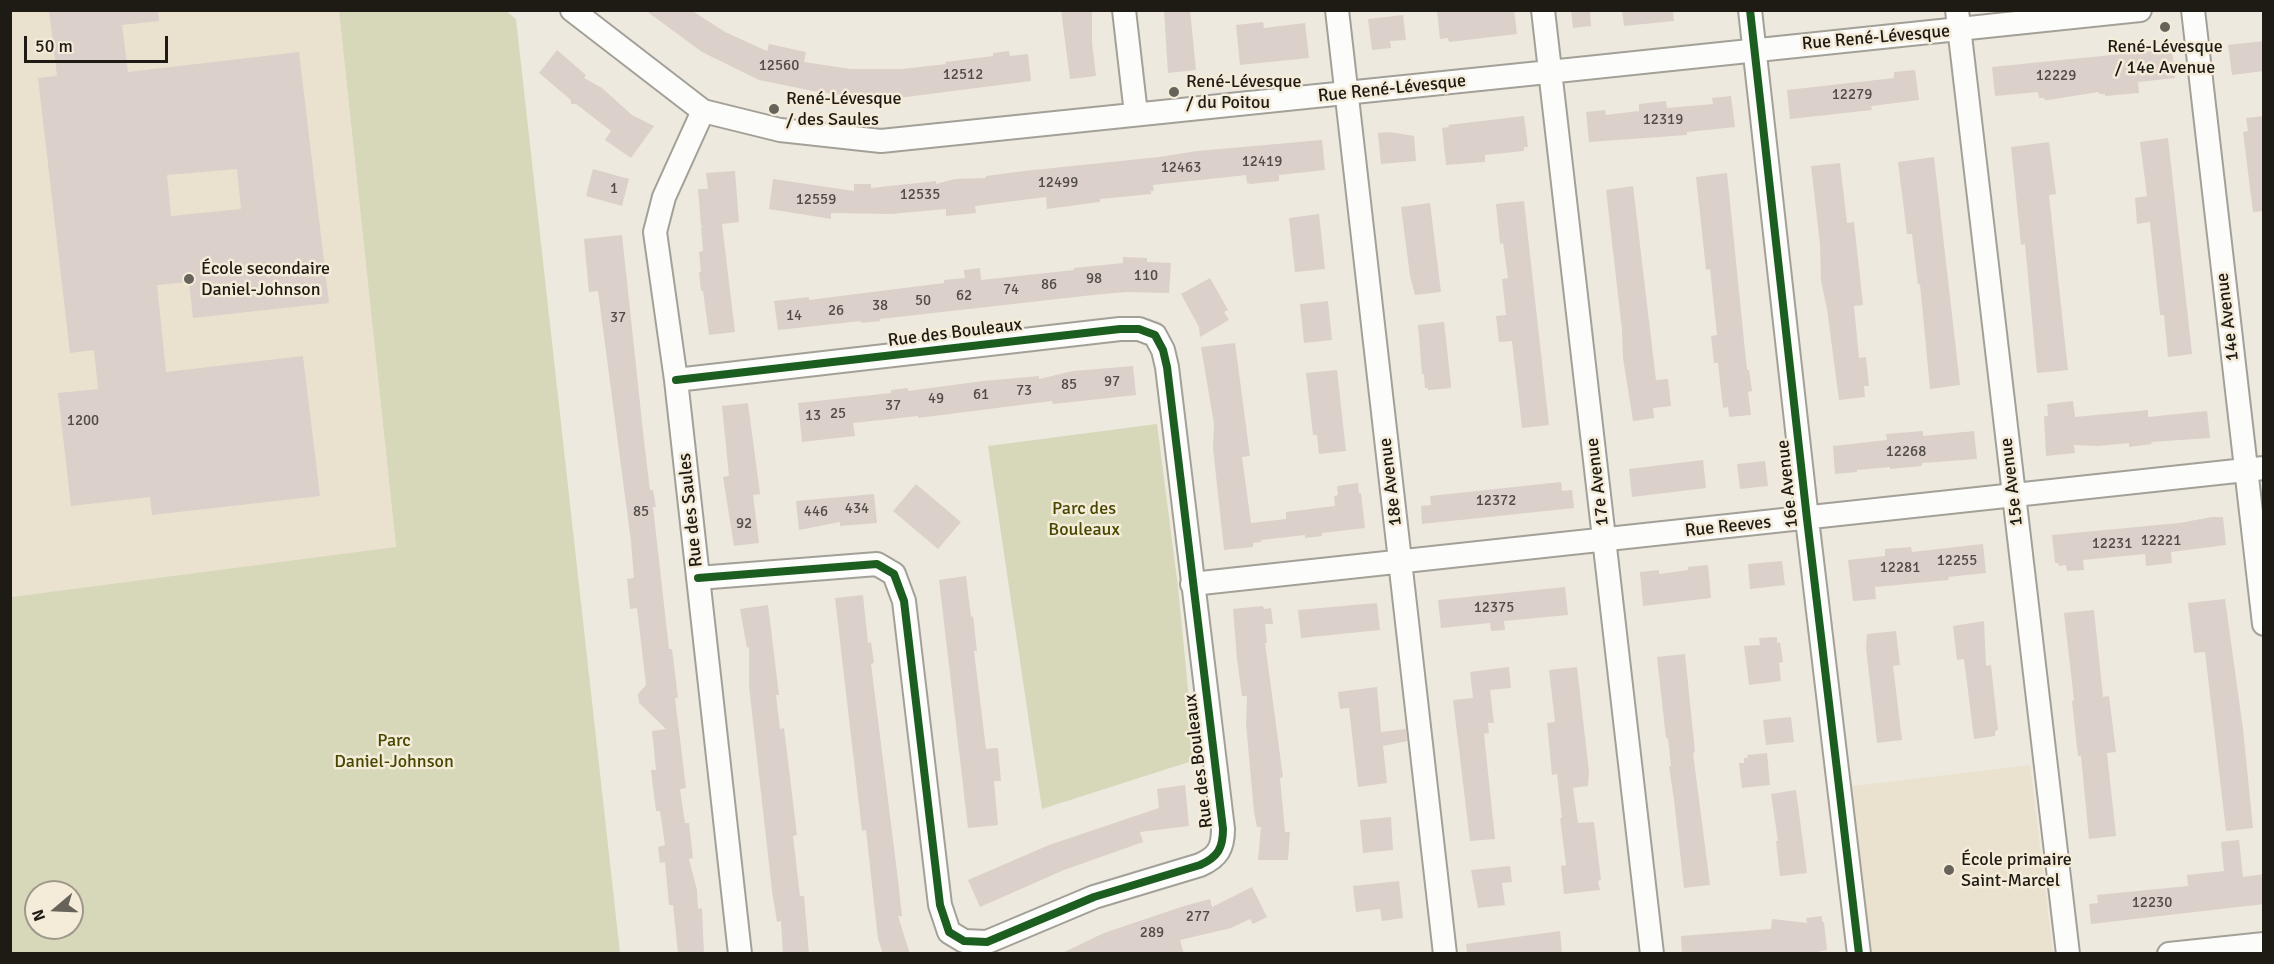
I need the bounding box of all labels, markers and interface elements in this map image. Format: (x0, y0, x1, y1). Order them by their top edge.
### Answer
marker: René-Lévesque / 14e Avenue (2158, 20, 2172, 34)
street label: Rue René-Lévesque (1801, 21, 1951, 55)
scale bar (27, 24, 171, 62)
text: 50 m (35, 35, 73, 57)
place label: René-Lévesque / 14e Avenue (2107, 36, 2223, 78)
house number: 12560 (759, 57, 799, 75)
house number: 12512 (943, 66, 983, 84)
house number: 12229 (2036, 67, 2076, 85)
street label: Rue René-Lévesque (1317, 70, 1467, 108)
place label: René-Lévesque / du Poitou (1186, 71, 1302, 113)
marker: René-Lévesque / du Poitou (1167, 85, 1181, 99)
house number: 12279 (1832, 86, 1872, 104)
place label: René-Lévesque / des Saules (786, 88, 902, 130)
marker: René-Lévesque / des Saules (767, 102, 781, 116)
house number: 12319 (1643, 111, 1683, 129)
house number: 12419 (1242, 153, 1282, 171)
house number: 12463 (1161, 159, 1201, 177)
house number: 12499 (1038, 174, 1078, 192)
house number: 1 (610, 180, 618, 198)
house number: 12535 (900, 186, 940, 204)
house number: 12559 (796, 191, 836, 209)
place label: École secondaire Daniel-Johnson (201, 258, 330, 300)
house number: 110 (1134, 267, 1158, 285)
house number: 98 (1086, 270, 1102, 288)
marker: École secondaire Daniel-Johnson (182, 272, 196, 286)
street label: 14e Avenue (2212, 272, 2244, 362)
house number: 86 (1041, 276, 1057, 294)
house number: 74 (1003, 281, 1019, 299)
house number: 62 (956, 287, 972, 305)
house number: 50 (915, 292, 931, 310)
house number: 38 (872, 297, 888, 315)
house number: 26 (828, 302, 844, 320)
house number: 14 (786, 307, 802, 325)
house number: 37 (610, 309, 626, 327)
street label: Rue des Bouleaux (887, 314, 1023, 352)
house number: 97 (1104, 373, 1120, 391)
house number: 85 (1061, 376, 1077, 394)
house number: 73 (1016, 382, 1032, 400)
house number: 61 (973, 386, 989, 404)
house number: 49 (928, 390, 944, 408)
house number: 37 (885, 397, 901, 415)
house number: 25 (830, 405, 846, 423)
house number: 13 (805, 407, 821, 425)
house number: 1200 (67, 412, 99, 430)
street label: 18e Avenue (1375, 437, 1407, 527)
street label: 17e Avenue (1582, 437, 1614, 527)
street label: 15e Avenue (1996, 437, 2028, 527)
street label: 16e Avenue (1773, 439, 1803, 529)
house number: 12268 (1886, 443, 1926, 461)
street label: Rue des Saules (674, 452, 708, 568)
house number: 12372 (1476, 492, 1516, 510)
park label: Parc des Bouleaux (1048, 498, 1120, 540)
house number: 434 (845, 500, 869, 518)
house number: 85 (633, 503, 649, 521)
house number: 446 (804, 503, 828, 521)
street label: Rue Reeves (1684, 512, 1772, 542)
house number: 92 (736, 515, 752, 533)
house number: 12221 (2141, 532, 2181, 550)
house number: 12231 (2092, 535, 2132, 553)
house number: 12255 (1937, 552, 1977, 570)
house number: 12281 (1880, 559, 1920, 577)
house number: 12375 (1474, 599, 1514, 617)
street label: Rue des Bouleaux (1180, 693, 1218, 829)
park label: Parc Daniel-Johnson (334, 730, 454, 772)
place label: École primaire Saint-Marcel (1961, 849, 2072, 892)
marker: École primaire Saint-Marcel (1942, 863, 1956, 877)
north arrow (24, 880, 84, 940)
house number: 12230 (2132, 894, 2172, 912)
text: N (28, 907, 50, 924)
house number: 277 (1186, 908, 1210, 926)
house number: 289 (1140, 924, 1164, 942)

